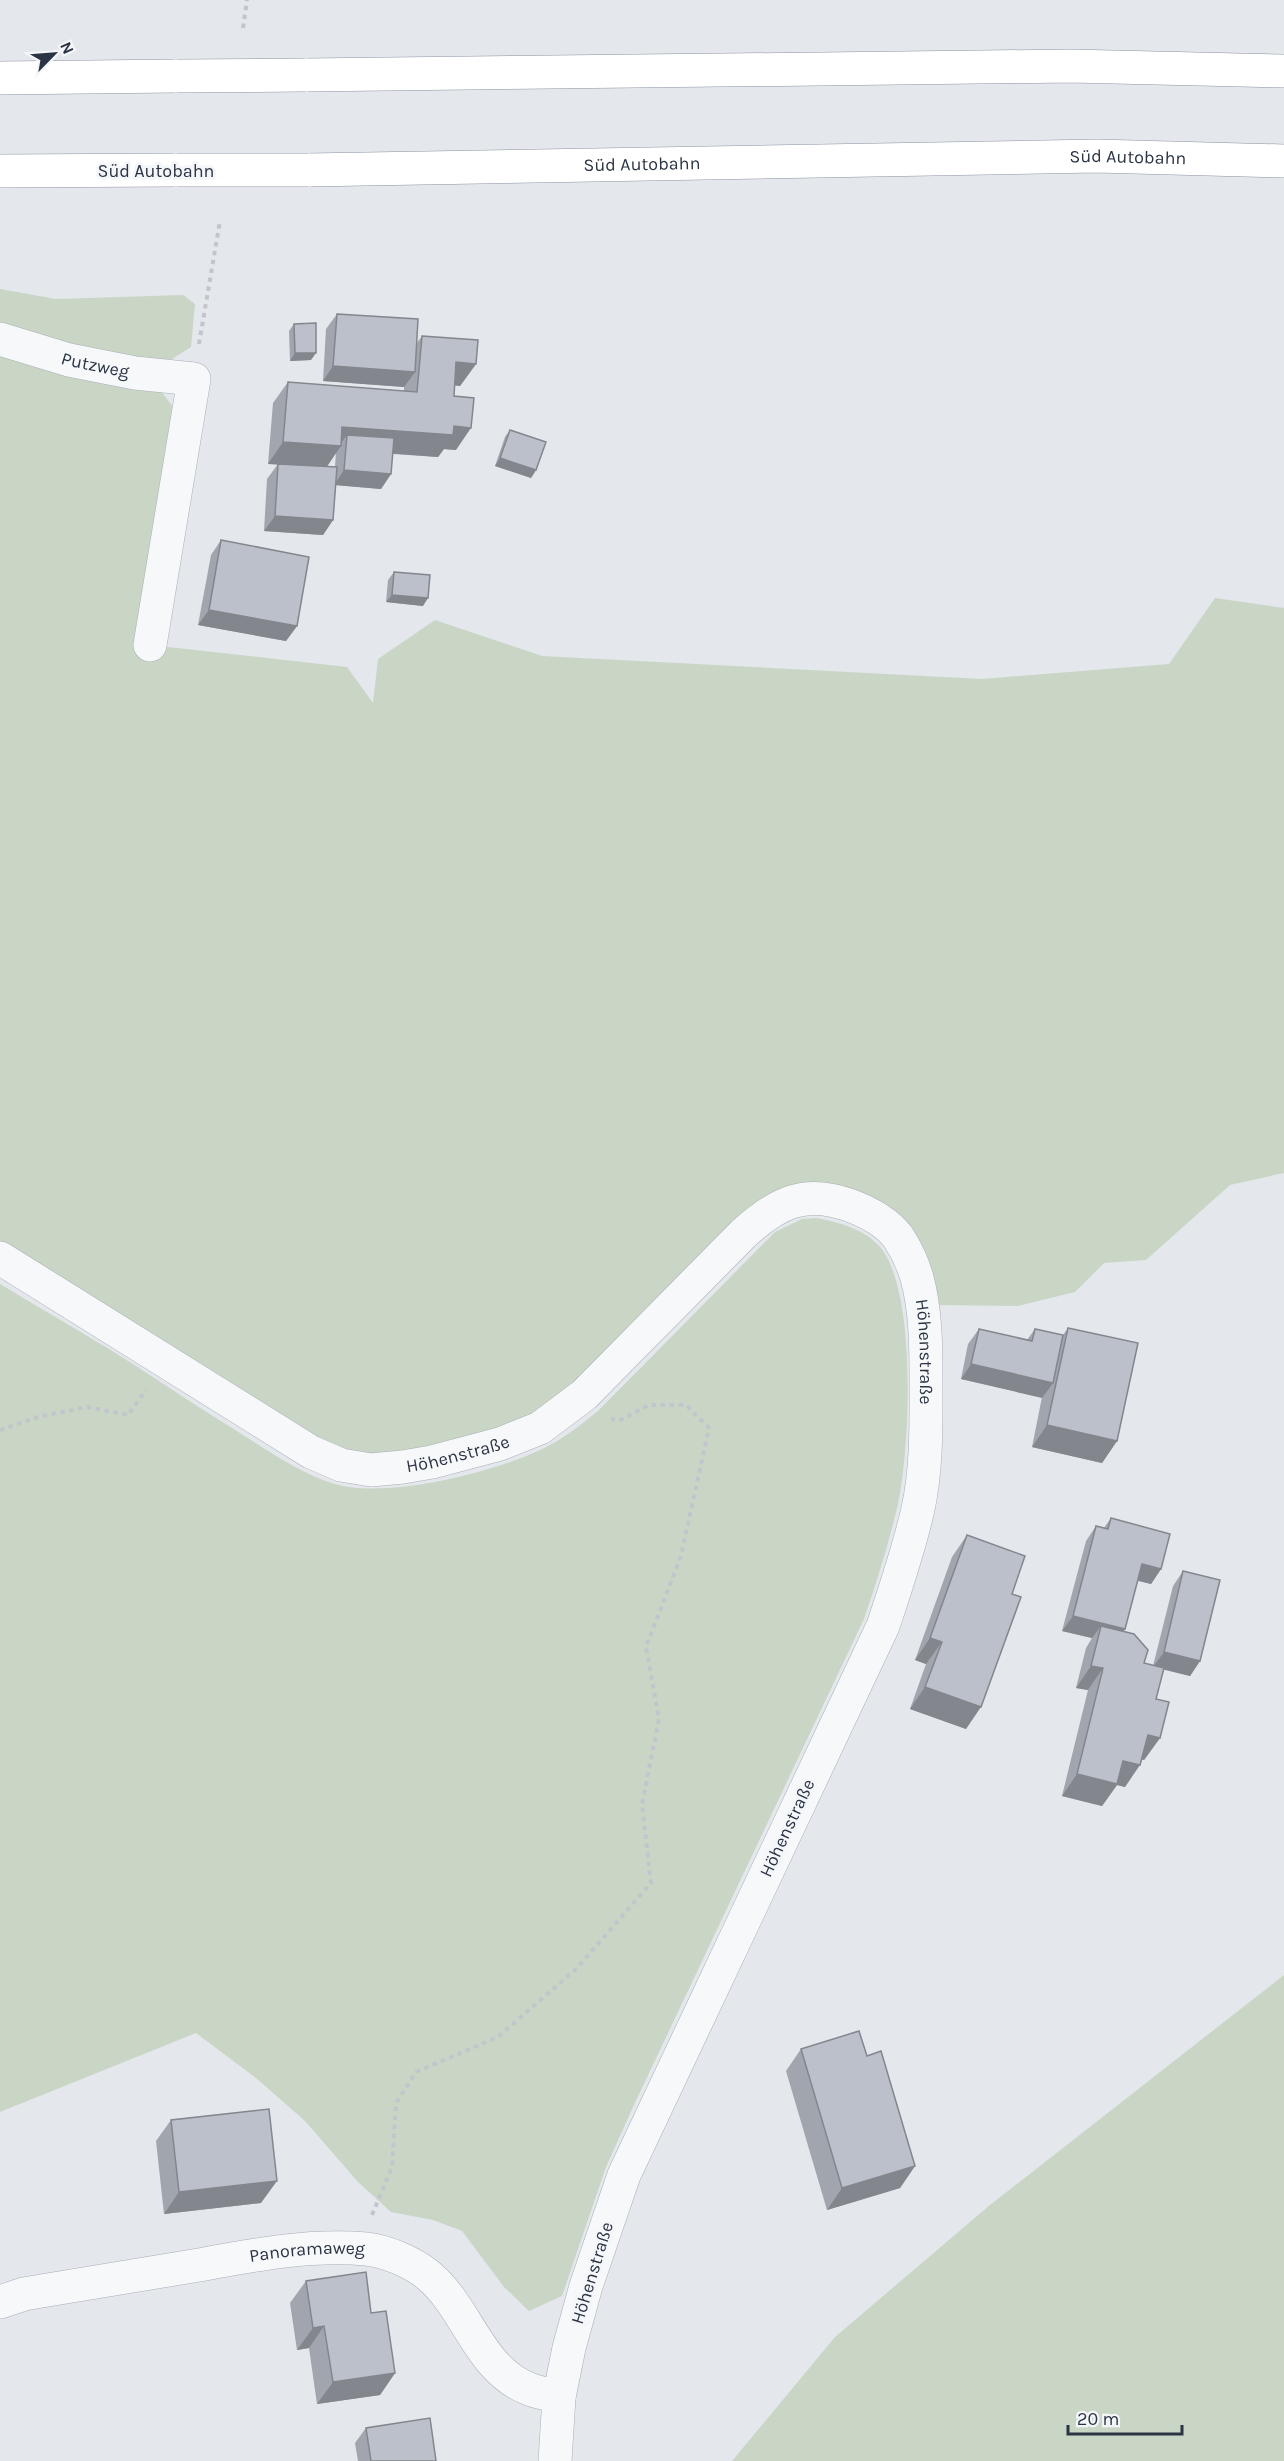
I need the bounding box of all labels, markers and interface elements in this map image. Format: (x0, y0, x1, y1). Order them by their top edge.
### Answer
north arrow (24, 24, 84, 84)
text: N (56, 39, 78, 57)
street label: Süd Autobahn (1069, 145, 1187, 169)
street label: Süd Autobahn (583, 152, 701, 176)
street label: Süd Autobahn (98, 160, 214, 182)
street label: Putzweg (59, 347, 131, 383)
street label: Höhenstraße (911, 1297, 937, 1404)
street label: Höhenstraße (404, 1430, 513, 1477)
street label: Höhenstraße (755, 1775, 819, 1881)
street label: Höhenstraße (566, 2219, 618, 2327)
street label: Panoramaweg (248, 2237, 366, 2267)
scale bar (1068, 2398, 1182, 2436)
text: 20 m (1077, 2408, 1119, 2430)

